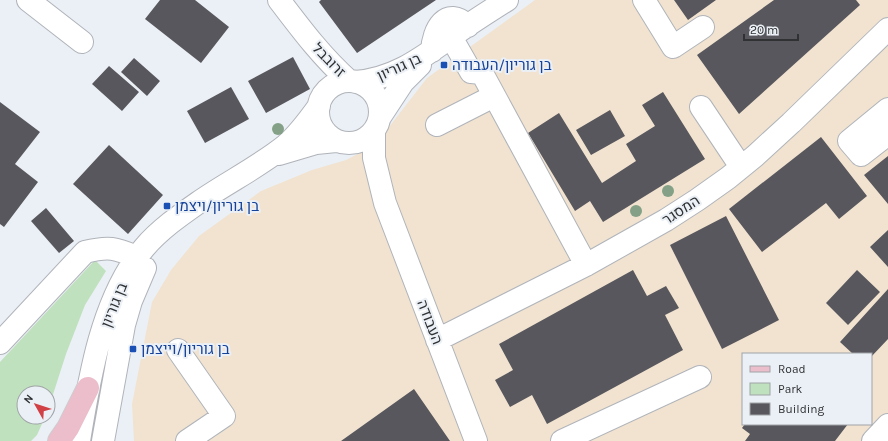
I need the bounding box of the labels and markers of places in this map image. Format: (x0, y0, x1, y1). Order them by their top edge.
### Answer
place label: בן גוריון/העבודה (452, 56, 552, 74)
marker: בן גוריון/העבודה (439, 60, 449, 70)
place label: בן גוריון/ויצמן (175, 197, 259, 215)
marker: בן גוריון/ויצמן (162, 201, 172, 211)
place label: בן גוריון/וייצמן (141, 340, 230, 358)
marker: בן גוריון/וייצמן (128, 344, 138, 354)

